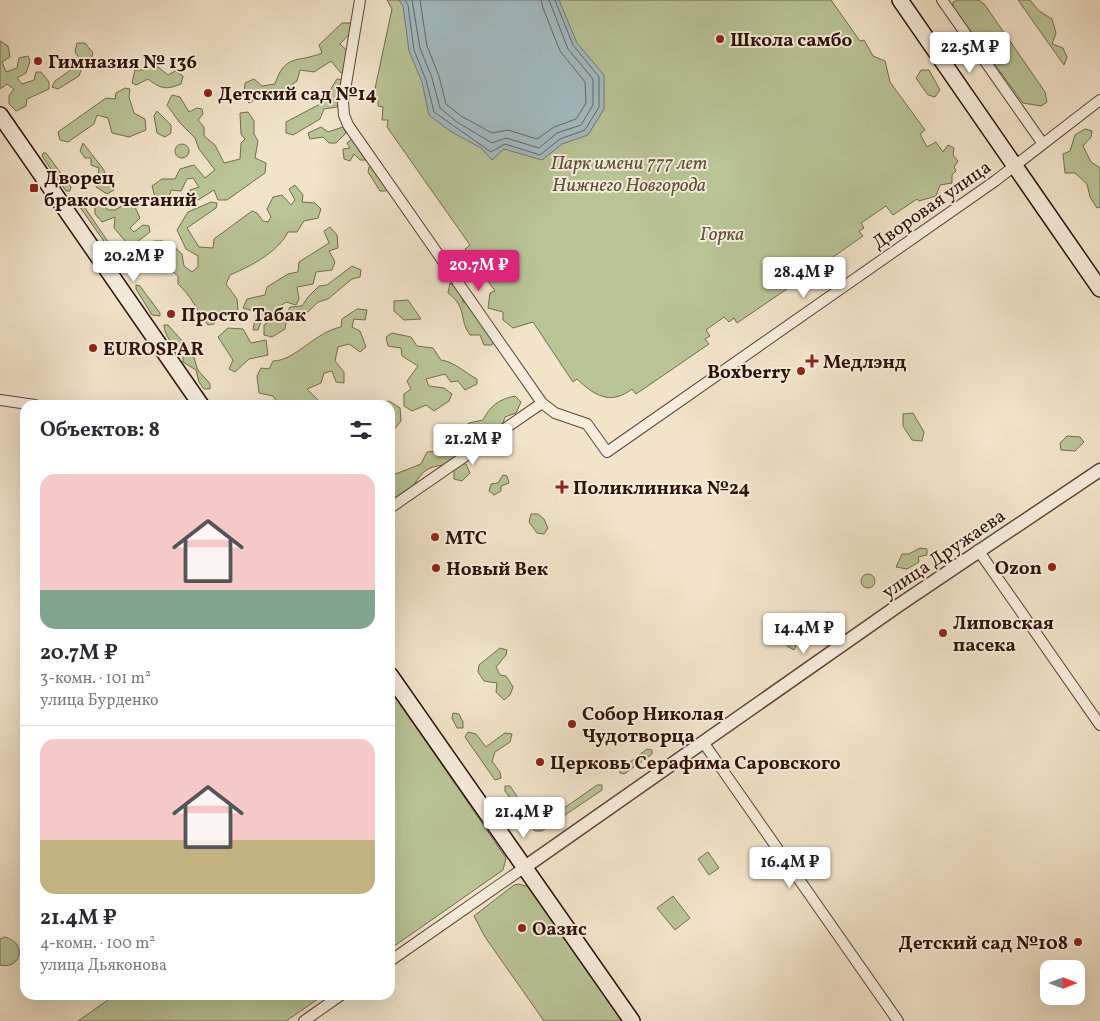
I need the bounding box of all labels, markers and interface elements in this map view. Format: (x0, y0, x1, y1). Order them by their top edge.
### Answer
place label: Школа самбо (730, 28, 853, 54)
pin: 22.5M ₽ (924, 32, 1016, 74)
marker: Школа самбо (714, 33, 726, 45)
text: 22.5M ₽ (941, 37, 999, 59)
place label: Гимназия № 136 (48, 50, 197, 76)
marker: Гимназия № 136 (32, 55, 44, 67)
place label: Детский сад №14 (218, 82, 377, 108)
marker: Детский сад №14 (202, 87, 214, 99)
park label: Парк имени 777 лет Нижнего Новгорода (551, 151, 707, 199)
street label: Дворовая улица (867, 155, 997, 256)
place label: Дворец бракосочетаний (44, 166, 197, 214)
marker: Дворец бракосочетаний (28, 182, 40, 194)
park label: Горка (700, 222, 744, 248)
pin: 20.2M ₽ (88, 240, 180, 283)
text: 20.2M ₽ (104, 246, 164, 268)
pin: 20.7M ₽ (433, 250, 525, 292)
text: 20.7M ₽ (449, 255, 509, 277)
pin: 28.4M ₽ (758, 256, 850, 299)
text: 28.4M ₽ (774, 262, 834, 284)
place label: Просто Табак (181, 303, 307, 329)
marker: Просто Табак (165, 308, 177, 320)
place label: EUROSPAR (103, 337, 204, 363)
marker: EUROSPAR (87, 342, 99, 354)
place label: Медлэнд (823, 350, 907, 376)
marker: Медлэнд (805, 354, 819, 368)
place label: Boxberry (707, 360, 791, 386)
marker: Boxberry (795, 365, 807, 377)
text: Объектов: 8 (40, 416, 160, 445)
icon: filters (347, 416, 375, 444)
pin: 21.2M ₽ (427, 424, 519, 466)
text: 21.2M ₽ (444, 429, 502, 451)
place label: Поликлиника №24 (573, 476, 750, 502)
marker: Поликлиника №24 (555, 480, 569, 494)
street label: улица Дружаева (877, 504, 1011, 606)
icon: home (163, 506, 253, 596)
place label: МТС (445, 526, 487, 552)
marker: МТС (429, 531, 441, 543)
place label: Ozon (995, 556, 1042, 582)
place label: Новый Век (446, 557, 549, 583)
marker: Ozon (1046, 561, 1058, 573)
marker: Новый Век (430, 562, 442, 574)
place label: Липовская пасека (953, 611, 1054, 659)
pin: 14.4M ₽ (758, 612, 850, 655)
text: 14.4M ₽ (774, 618, 834, 640)
marker: Липовская пасека (937, 627, 949, 639)
text: 20.7M ₽ (40, 639, 118, 668)
text: 3-комн. · 101 m² (40, 668, 151, 690)
text: улица Бурденко (40, 690, 159, 712)
place label: Собор Николая Чудотворца (582, 702, 724, 750)
marker: Собор Николая Чудотворца (566, 718, 578, 730)
place label: Церковь Серафима Саровского (550, 751, 841, 777)
marker: Церковь Серафима Саровского (534, 756, 546, 768)
icon: home (163, 772, 253, 862)
pin: 21.4M ₽ (478, 796, 570, 839)
text: 21.4M ₽ (495, 802, 553, 824)
pin: 16.4M ₽ (744, 846, 836, 889)
text: 16.4M ₽ (760, 852, 820, 874)
text: 21.4M ₽ (40, 904, 117, 933)
place label: Оазис (532, 917, 587, 943)
marker: Оазис (516, 922, 528, 934)
place label: Детский сад №108 (899, 931, 1068, 957)
text: 4-комн. · 100 m² (40, 933, 155, 955)
marker: Детский сад №108 (1072, 936, 1084, 948)
text: улица Дьяконова (40, 955, 167, 977)
north arrow (1040, 960, 1085, 1005)
map controls (1040, 960, 1085, 1005)

